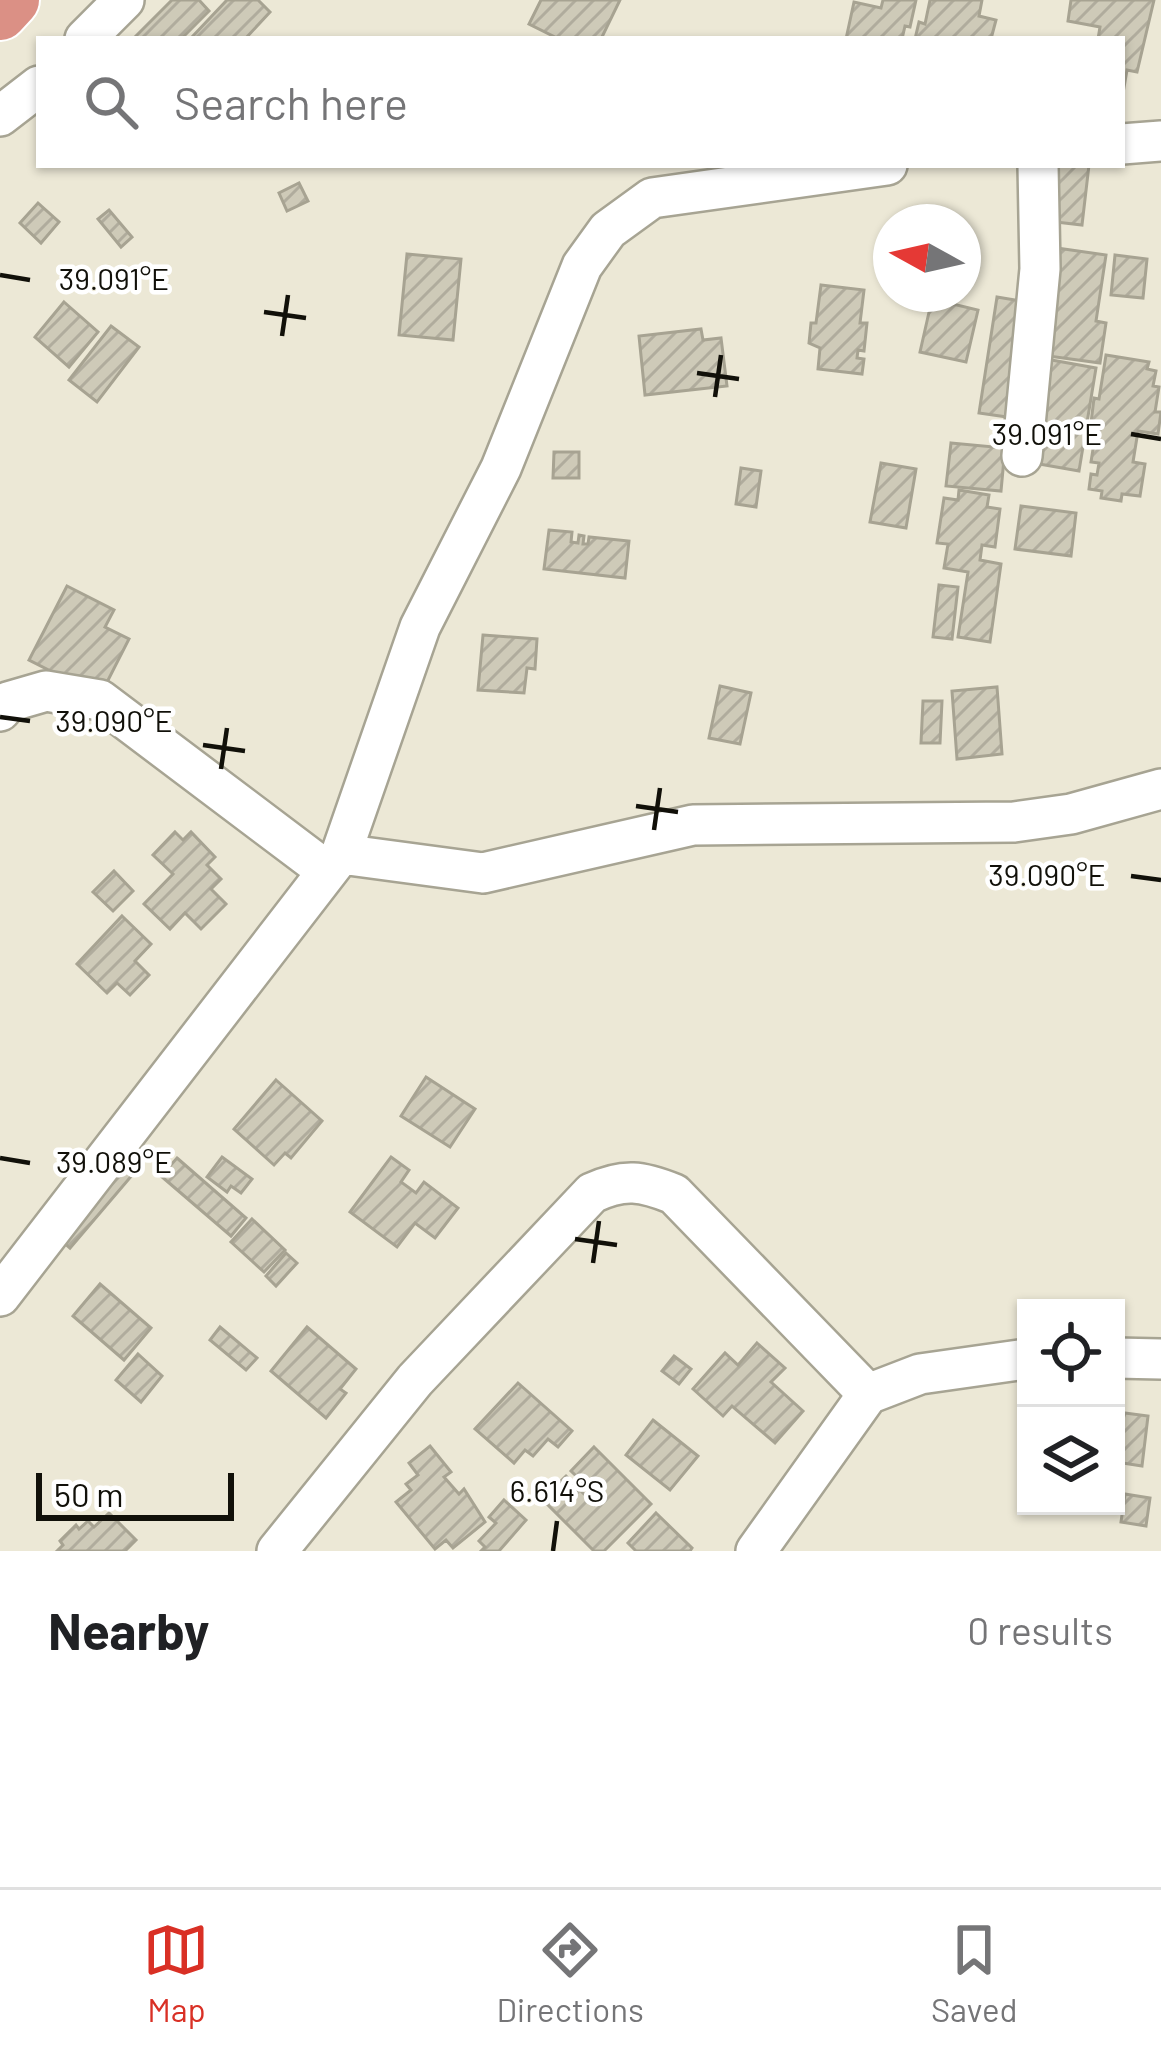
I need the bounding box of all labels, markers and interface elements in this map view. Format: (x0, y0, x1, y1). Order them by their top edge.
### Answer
search box (36, 36, 1125, 168)
icon: search (78, 69, 144, 135)
text: Search here (174, 75, 408, 129)
north arrow (873, 204, 981, 312)
text: 39.091°E (59, 260, 169, 296)
text: 39.091°E (992, 415, 1102, 451)
text: 39.090°E (55, 702, 173, 738)
text: 39.090°E (988, 856, 1106, 892)
text: 39.089°E (56, 1143, 172, 1179)
map controls (1017, 1299, 1125, 1515)
button: locate (1017, 1299, 1125, 1407)
button: layers (1017, 1407, 1125, 1515)
scale bar (36, 1467, 234, 1520)
text: 6.614°S (510, 1472, 604, 1508)
text: 50 m (54, 1474, 124, 1514)
text: Nearby (48, 1599, 209, 1660)
text: 0 results (967, 1606, 1113, 1653)
tab: Map (143, 1917, 209, 2029)
tab: Directions (496, 1917, 644, 2029)
tab: Saved (931, 1917, 1018, 2029)

